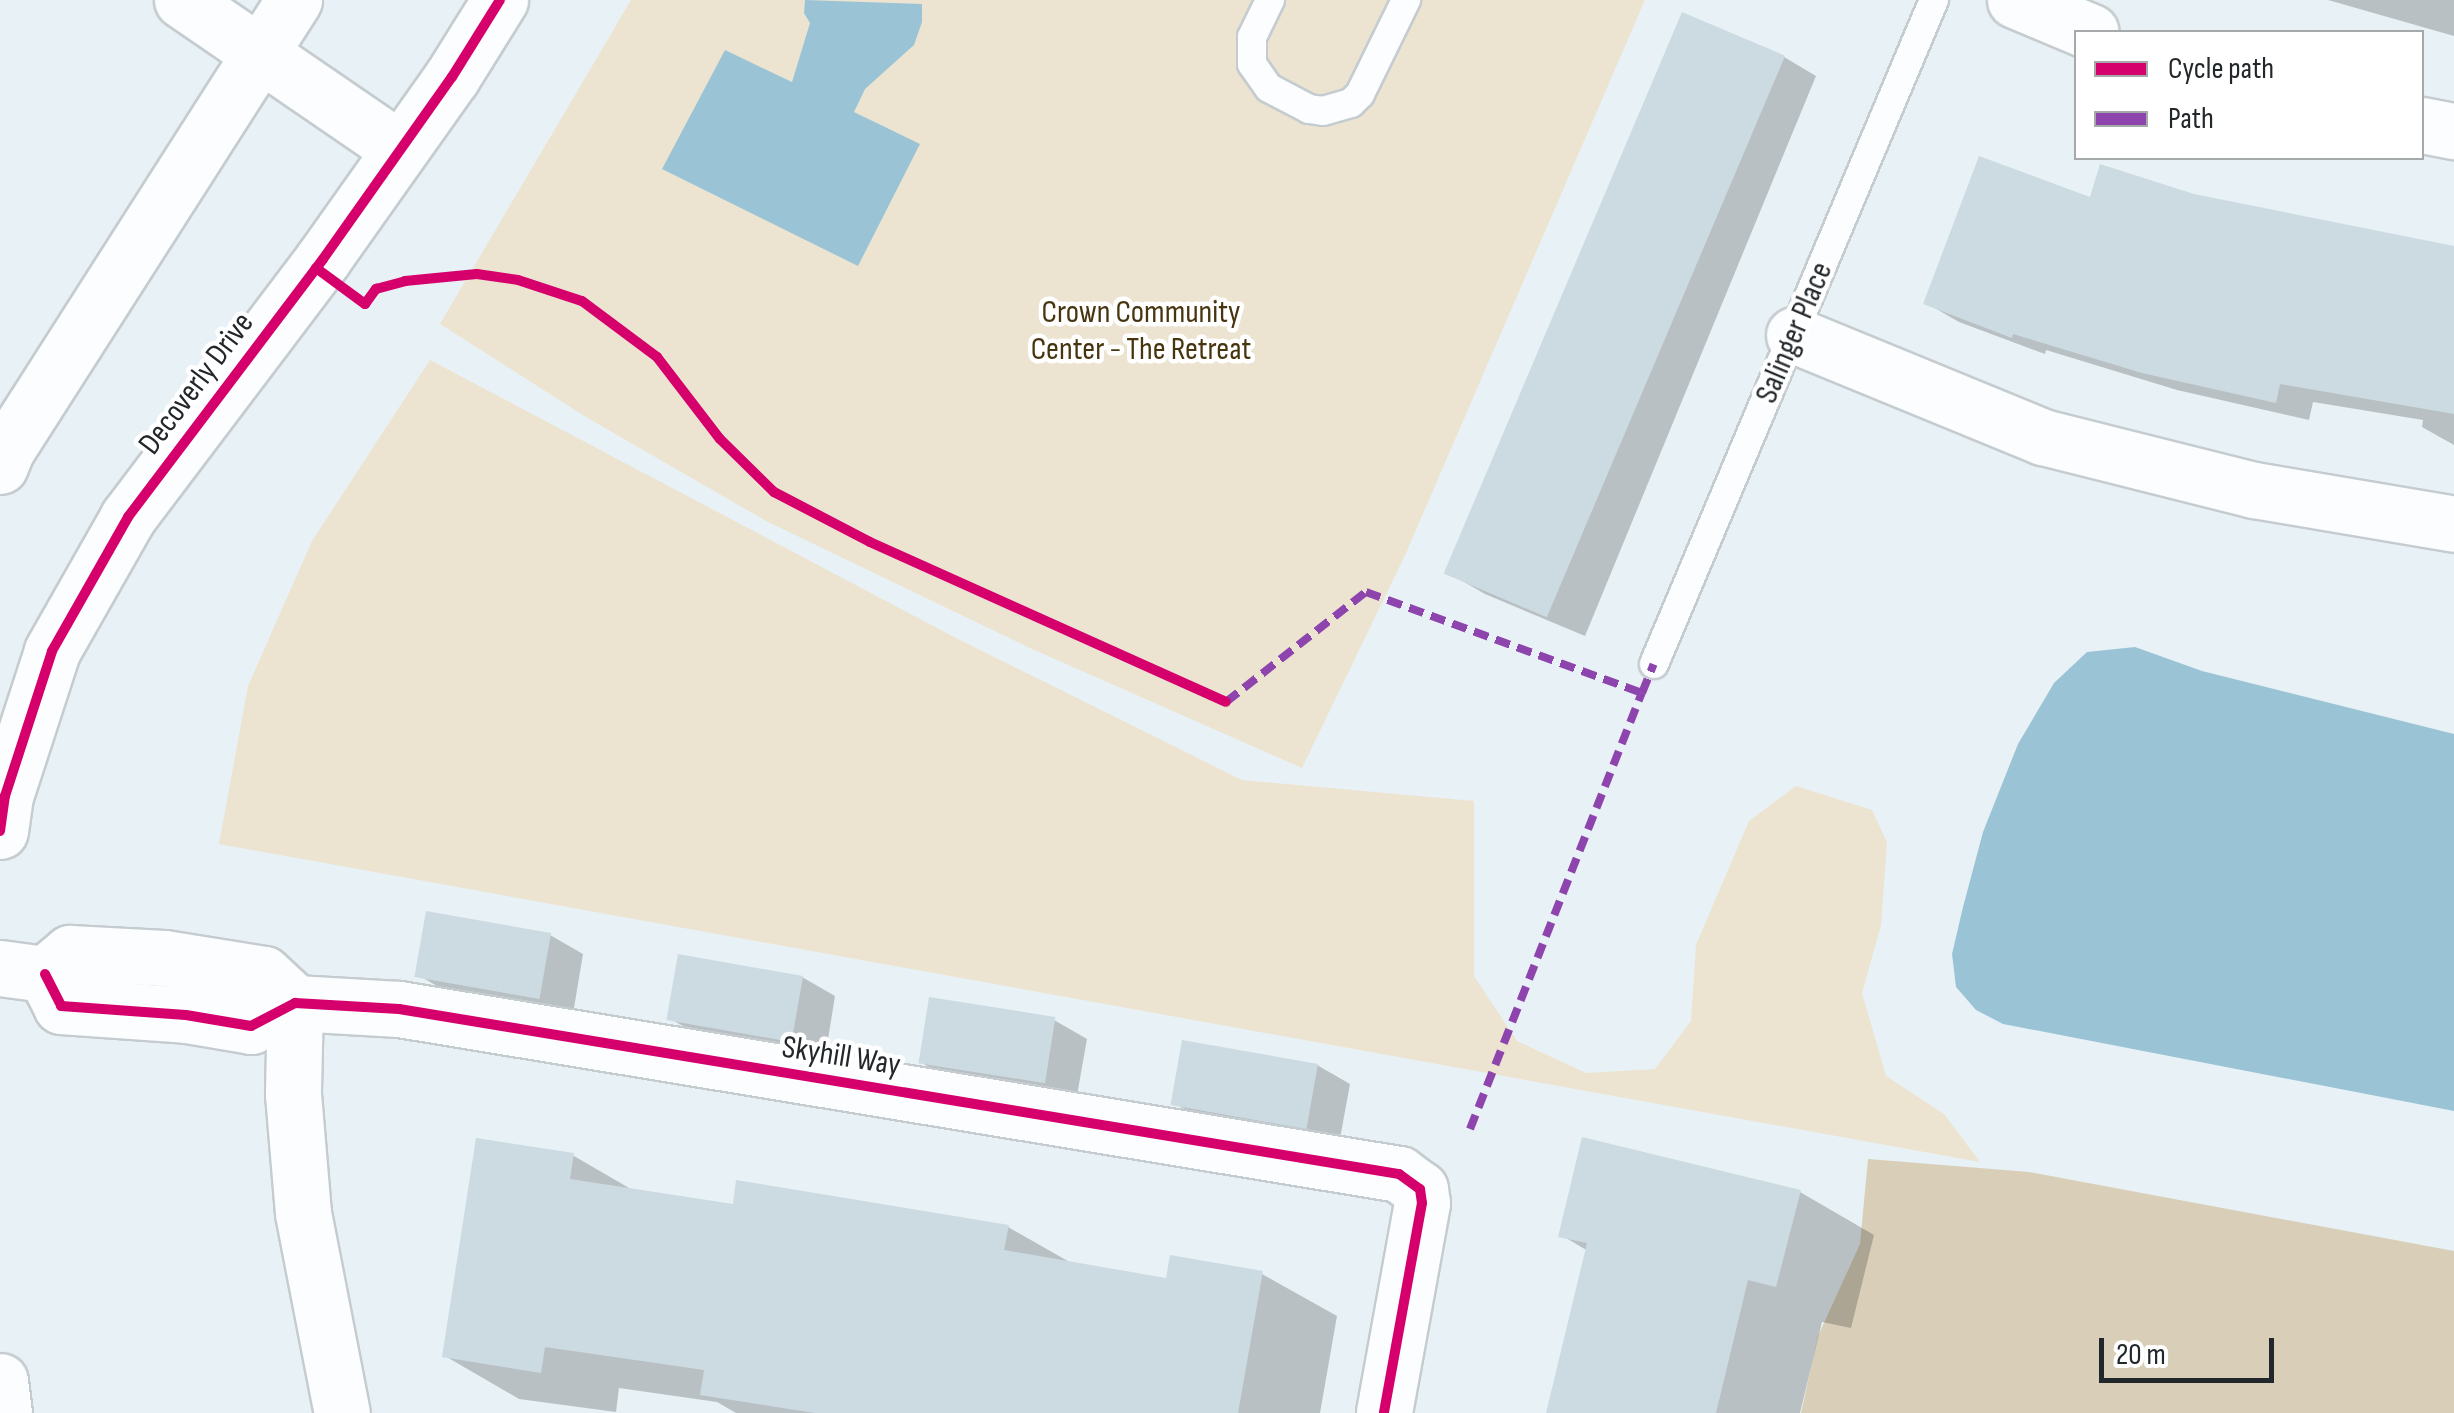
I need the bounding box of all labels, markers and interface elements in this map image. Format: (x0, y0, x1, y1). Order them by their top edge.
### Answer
legend (2074, 30, 2424, 160)
text: Cycle path (2168, 51, 2274, 87)
text: Path (2168, 101, 2214, 137)
street label: Salinger Place (1748, 257, 1842, 409)
park label: Crown Community Center - The Retreat (1031, 295, 1251, 370)
street label: Decoverly Drive (131, 305, 263, 463)
street label: Skyhill Way (779, 1029, 903, 1085)
scale bar (2104, 1318, 2279, 1380)
text: 20 m (2116, 1337, 2166, 1373)

